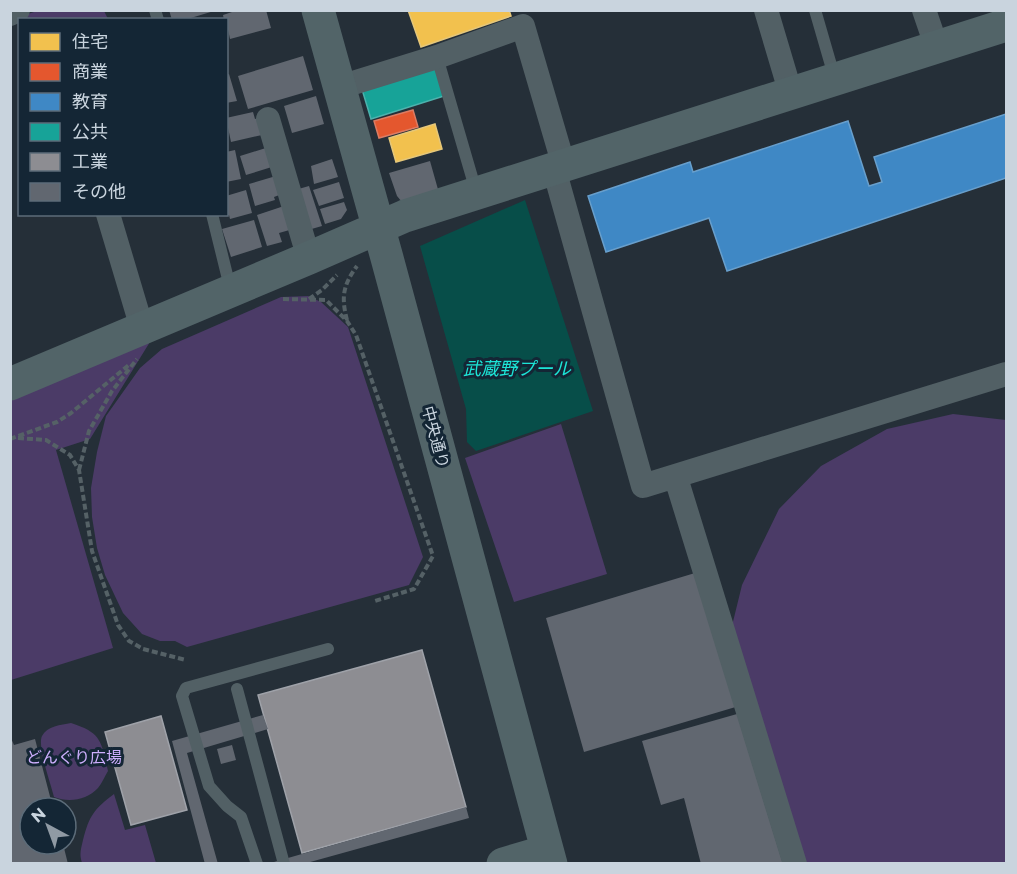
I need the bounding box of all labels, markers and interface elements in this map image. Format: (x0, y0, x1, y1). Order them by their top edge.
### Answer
legend (18, 18, 228, 216)
text: 住宅 (72, 31, 108, 53)
text: 商業 (72, 61, 108, 83)
text: 教育 (72, 91, 108, 113)
text: 公共 (72, 121, 108, 143)
text: 工業 (72, 151, 108, 173)
text: その他 (72, 181, 126, 203)
water label: 武蔵野プール (463, 358, 572, 380)
street label: 中央通り (418, 404, 453, 471)
park label: どんぐり広場 (26, 748, 122, 767)
north arrow (18, 796, 78, 856)
text: N (27, 804, 50, 826)

